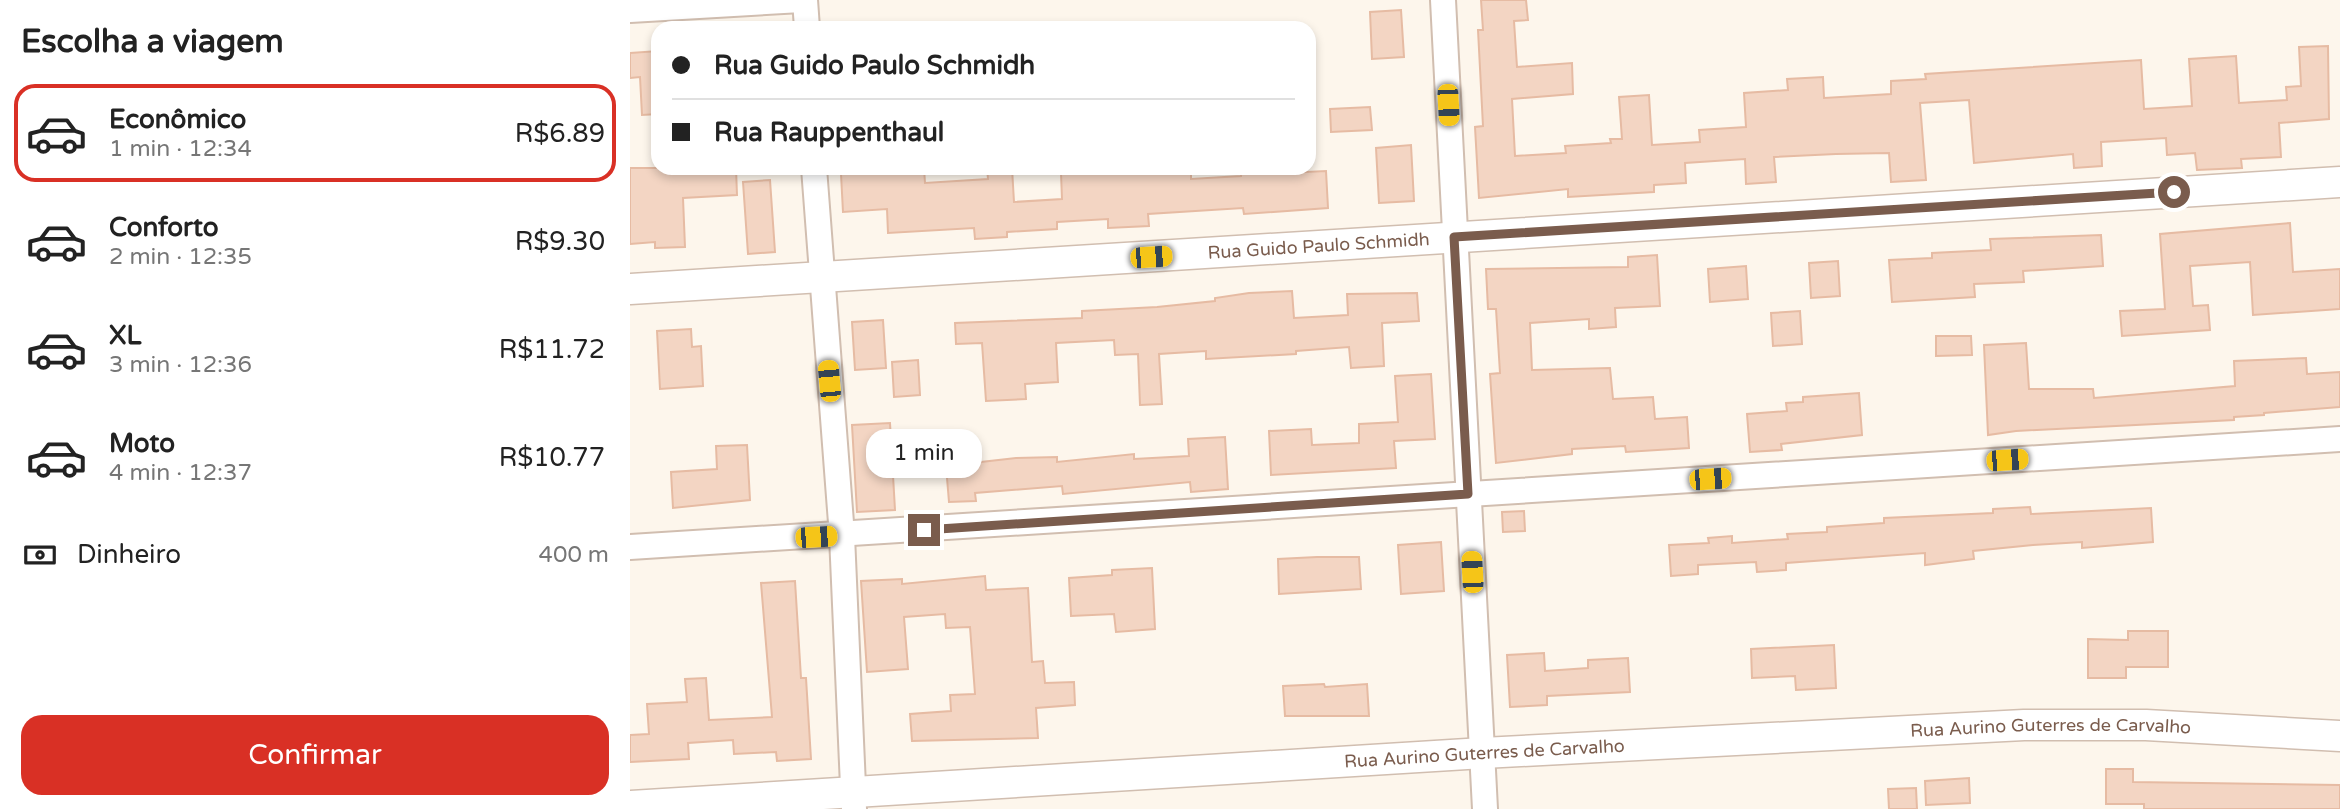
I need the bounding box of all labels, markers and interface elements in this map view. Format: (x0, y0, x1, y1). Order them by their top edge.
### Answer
text: Escolha a viagem (21, 23, 284, 61)
text: Rua Guido Paulo Schmidh (714, 50, 1035, 81)
car (1437, 83, 1460, 127)
icon: car (25, 102, 88, 165)
text: Econômico (109, 104, 246, 135)
text: Rua Rauppenthaul (714, 117, 944, 148)
text: R$6.89 (515, 118, 605, 149)
text: 1 min · 12:34 (109, 135, 252, 163)
route start (2158, 176, 2190, 208)
icon: car (25, 210, 88, 273)
text: Conforto (109, 212, 218, 243)
text: R$9.30 (515, 226, 605, 257)
street label: Rua Guido Paulo Schmidh (1207, 228, 1430, 264)
text: 2 min · 12:35 (109, 243, 252, 271)
car (1130, 245, 1173, 269)
icon: car (25, 318, 88, 381)
text: XL (109, 320, 141, 351)
text: R$11.72 (499, 334, 605, 365)
text: 3 min · 12:36 (109, 351, 252, 379)
car (817, 359, 842, 403)
icon: car (25, 426, 88, 489)
text: Moto (109, 428, 175, 459)
callout: 1 min (866, 428, 982, 477)
text: 1 min (893, 439, 955, 467)
text: R$10.77 (499, 442, 605, 473)
car (1986, 448, 2029, 472)
text: 4 min · 12:37 (109, 459, 252, 487)
car (1689, 467, 1732, 491)
route end (908, 514, 940, 546)
car (795, 525, 838, 549)
icon: cash (21, 536, 59, 574)
text: Dinheiro (77, 539, 181, 570)
text: 400 m (539, 541, 609, 569)
car (1461, 550, 1484, 594)
street label: Rua Aurino Guterres de Carvalho (1910, 714, 2192, 742)
button: Confirmar (21, 715, 609, 795)
street label: Rua Aurino Guterres de Carvalho (1343, 735, 1625, 773)

